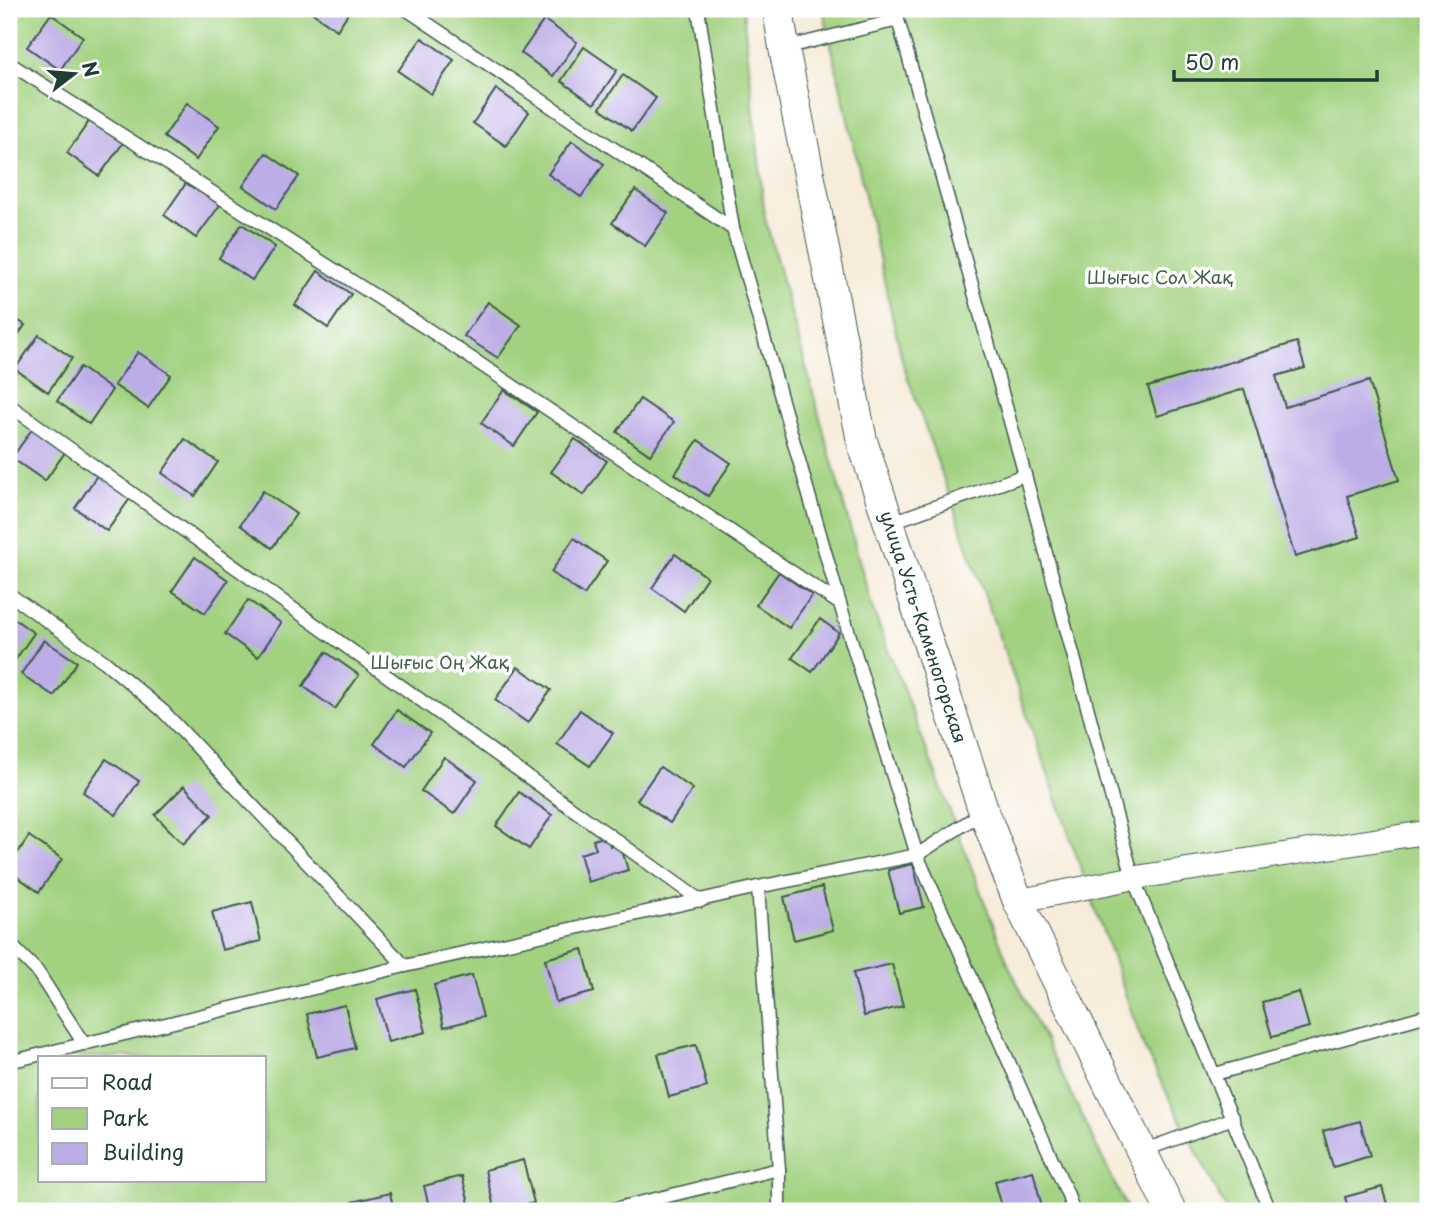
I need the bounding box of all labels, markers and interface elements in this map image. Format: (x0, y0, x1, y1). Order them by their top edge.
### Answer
north arrow (38, 38, 108, 108)
scale bar (1174, 38, 1378, 82)
text: 50 m (1185, 45, 1239, 77)
text: N (76, 58, 107, 80)
park label: Шығыс Сол Жақ (1087, 263, 1233, 290)
street label: улица Усть-Каменогорская (874, 507, 975, 746)
park label: Шығыс Оң Жақ (371, 648, 509, 675)
legend (38, 1056, 266, 1182)
text: Road (102, 1065, 153, 1097)
text: Park (102, 1101, 149, 1133)
text: Building (102, 1135, 184, 1167)

